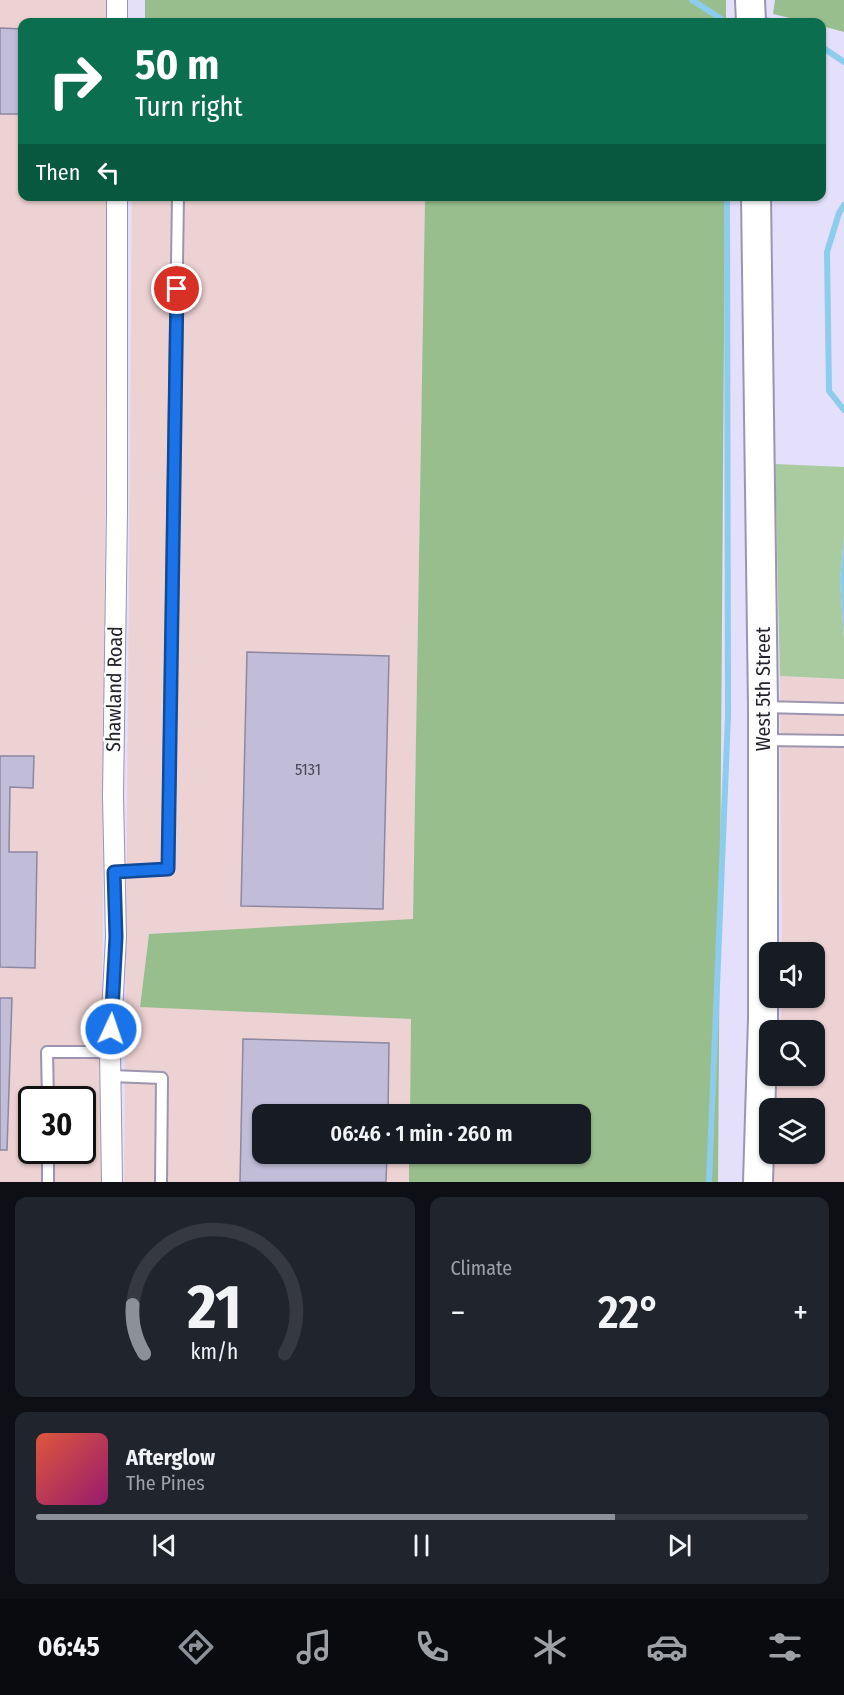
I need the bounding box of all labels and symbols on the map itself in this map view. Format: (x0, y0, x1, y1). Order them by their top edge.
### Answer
pin (151, 263, 202, 314)
street label: Shawland Road (101, 626, 127, 752)
street label: West 5th Street (751, 626, 775, 751)
house number: 5131 (295, 760, 321, 779)
position arrow (79, 997, 143, 1061)
speed limit sign: 30 (18, 1086, 96, 1164)

